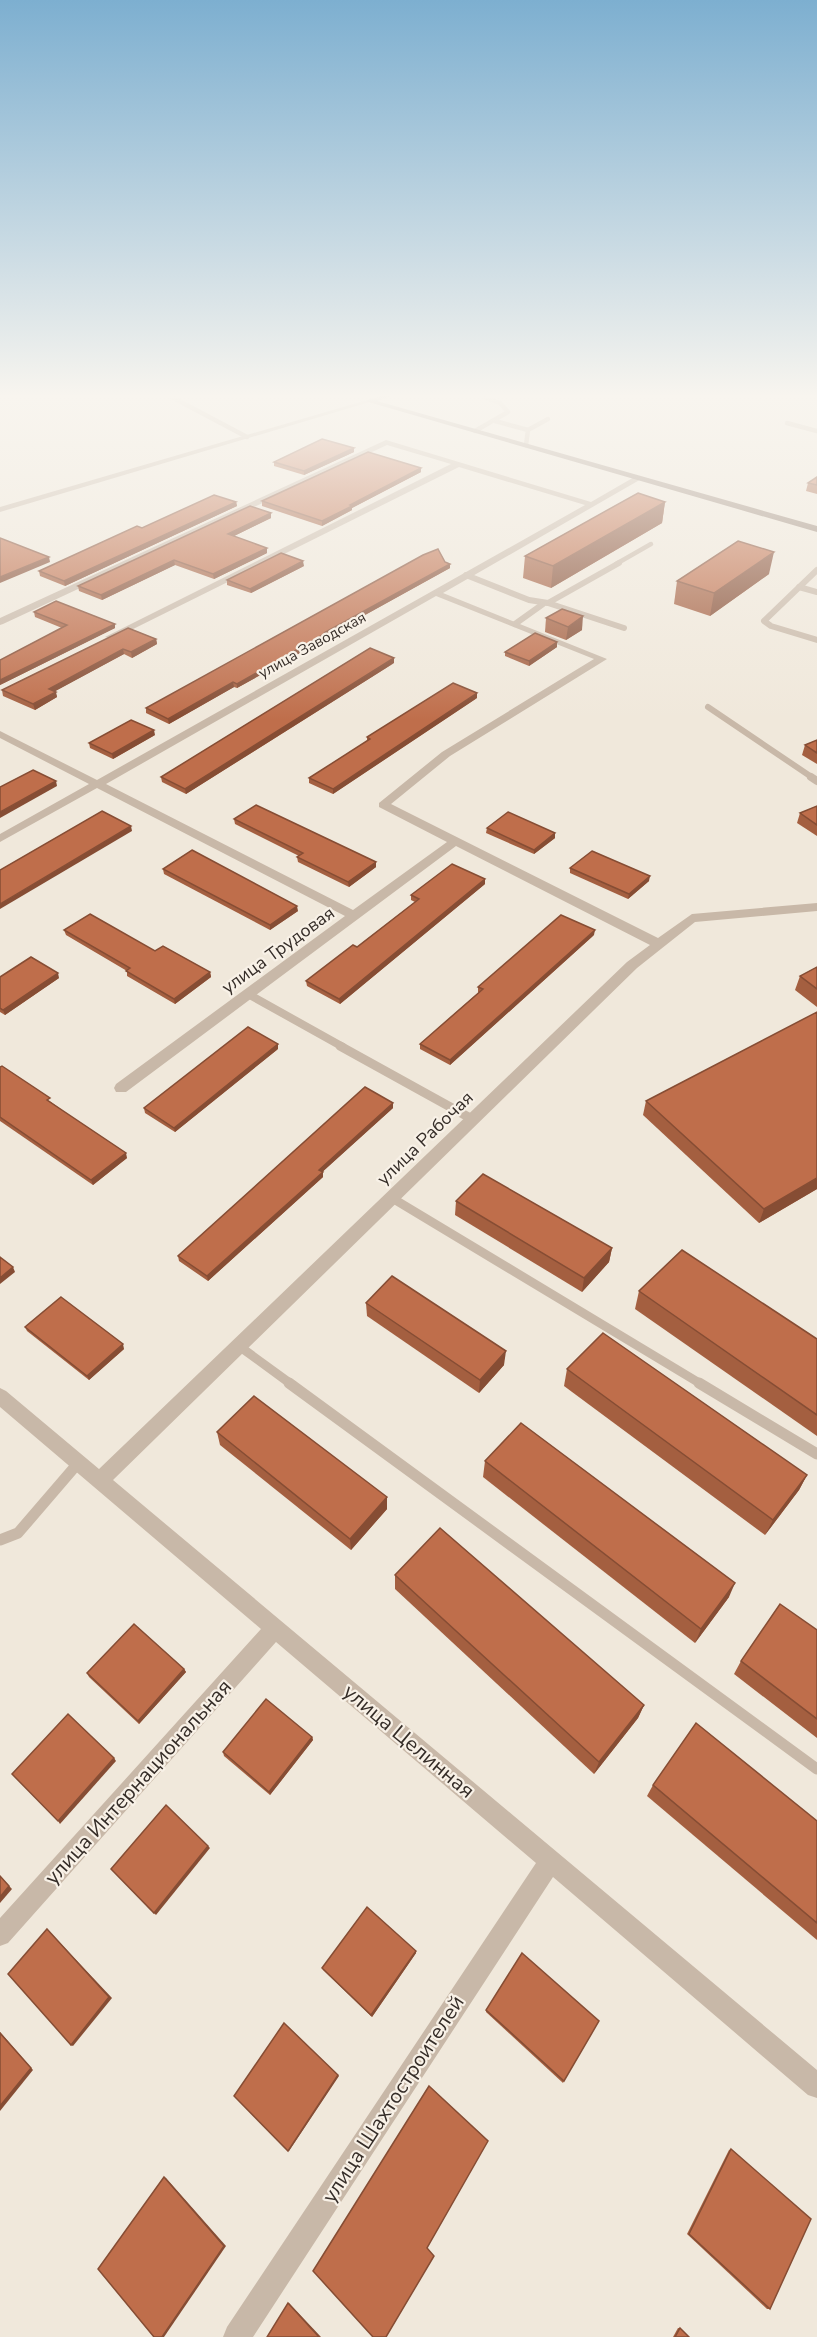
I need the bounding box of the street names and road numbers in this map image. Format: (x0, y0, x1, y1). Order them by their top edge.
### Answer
street label: улица Заводская (255, 607, 369, 683)
street label: улица Трудовая (217, 901, 339, 999)
street label: улица Рабочая (372, 1086, 478, 1190)
street label: улица Интернациональная (38, 1673, 238, 1891)
street label: улица Целинная (337, 1678, 481, 1804)
street label: улица Шахтостроителей (315, 1990, 471, 2208)

